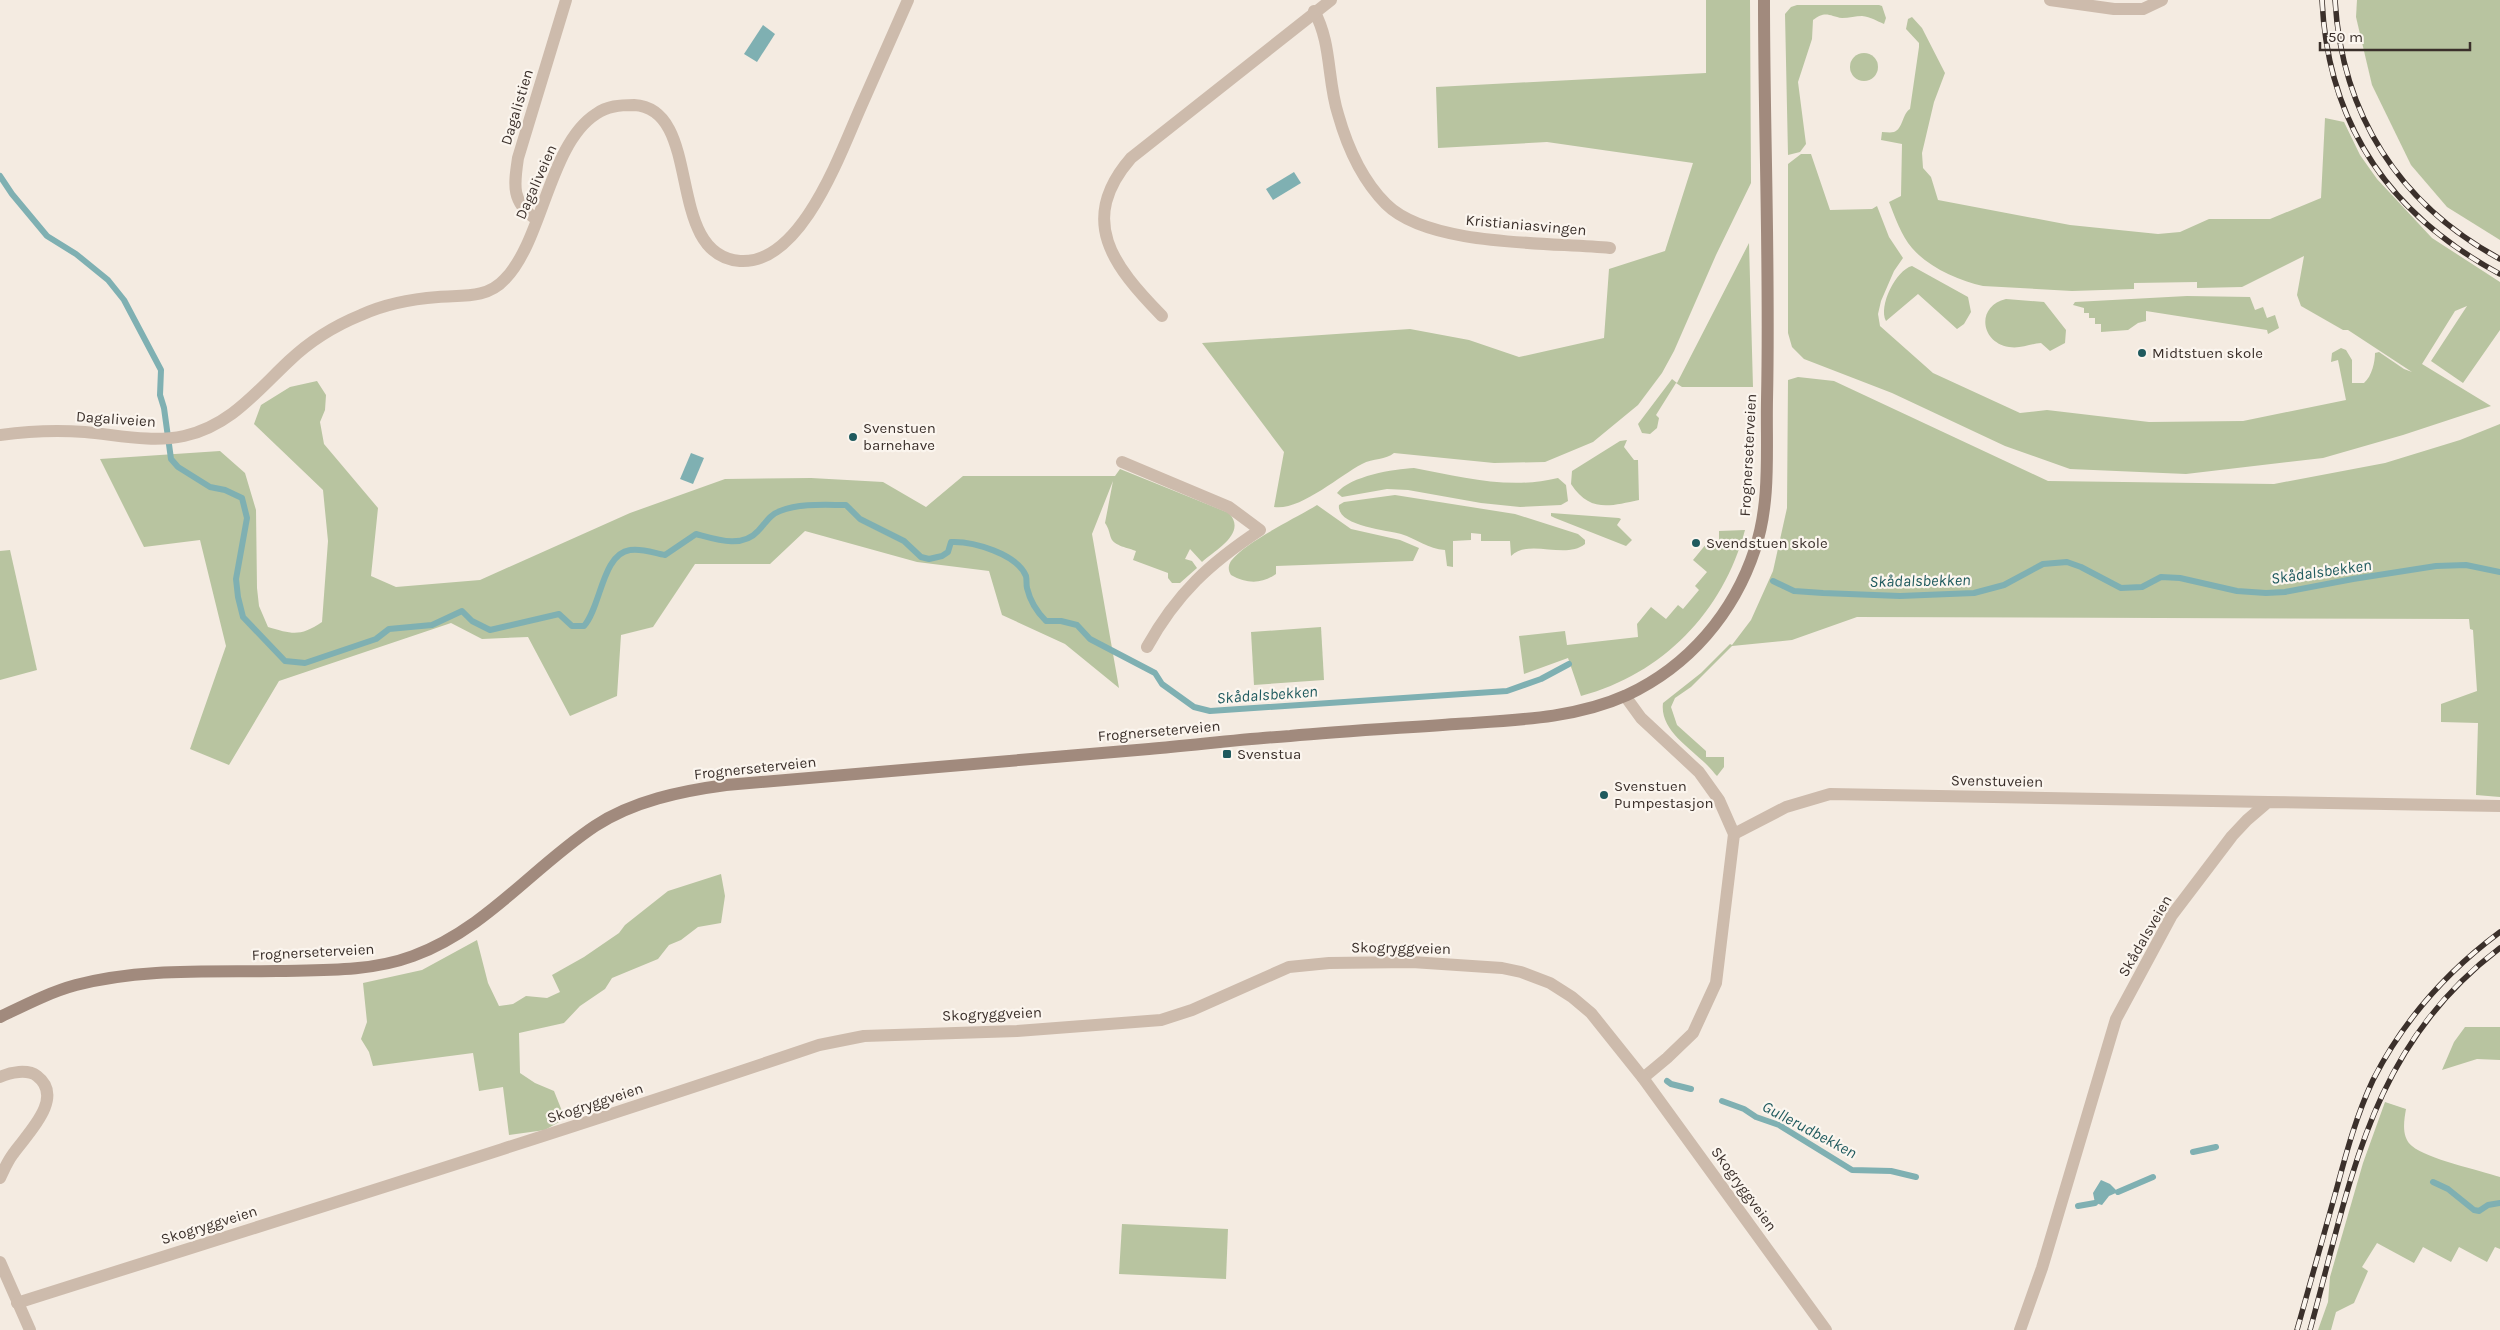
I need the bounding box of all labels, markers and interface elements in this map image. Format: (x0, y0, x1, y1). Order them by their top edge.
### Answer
scale bar (2320, 20, 2470, 52)
text: 50 m (2328, 28, 2363, 46)
street label: Dagalistien (497, 67, 537, 147)
street label: Dagaliveien (512, 142, 560, 222)
street label: Kristianiasvingen (1465, 211, 1587, 239)
place label: Midtstuen skole (2152, 344, 2263, 362)
marker: Midtstuen skole (2136, 347, 2148, 359)
street label: Frognerseterveien (1736, 393, 1760, 517)
street label: Dagaliveien (75, 407, 157, 431)
place label: Svenstuen barnehave (863, 419, 936, 454)
marker: Svenstuen barnehave (847, 431, 859, 443)
place label: Svendstuen skole (1706, 534, 1828, 552)
marker: Svendstuen skole (1690, 537, 1702, 549)
water label: Skådalsbekken (2270, 555, 2373, 588)
water label: Skådalsbekken (1869, 570, 1971, 591)
water label: Skådalsbekken (1216, 681, 1318, 708)
street label: Frognerseterveien (1097, 717, 1221, 745)
place label: Svenstua (1237, 745, 1301, 763)
marker: Svenstua (1221, 748, 1233, 760)
street label: Frognerseterveien (693, 753, 817, 783)
street label: Svenstuveien (1951, 771, 2043, 791)
place label: Svenstuen Pumpestasjon (1614, 777, 1714, 812)
marker: Svenstuen Pumpestasjon (1598, 789, 1610, 801)
street label: Skådalsveien (2114, 892, 2176, 980)
street label: Skogryggveien (1351, 938, 1451, 958)
street label: Frognerseterveien (251, 940, 375, 964)
street label: Skogryggveien (942, 1003, 1042, 1025)
street label: Skogryggveien (545, 1079, 645, 1127)
water label: Gullerudbekken (1759, 1097, 1860, 1162)
street label: Skogryggveien (1707, 1143, 1781, 1235)
street label: Skogryggveien (159, 1202, 259, 1248)

